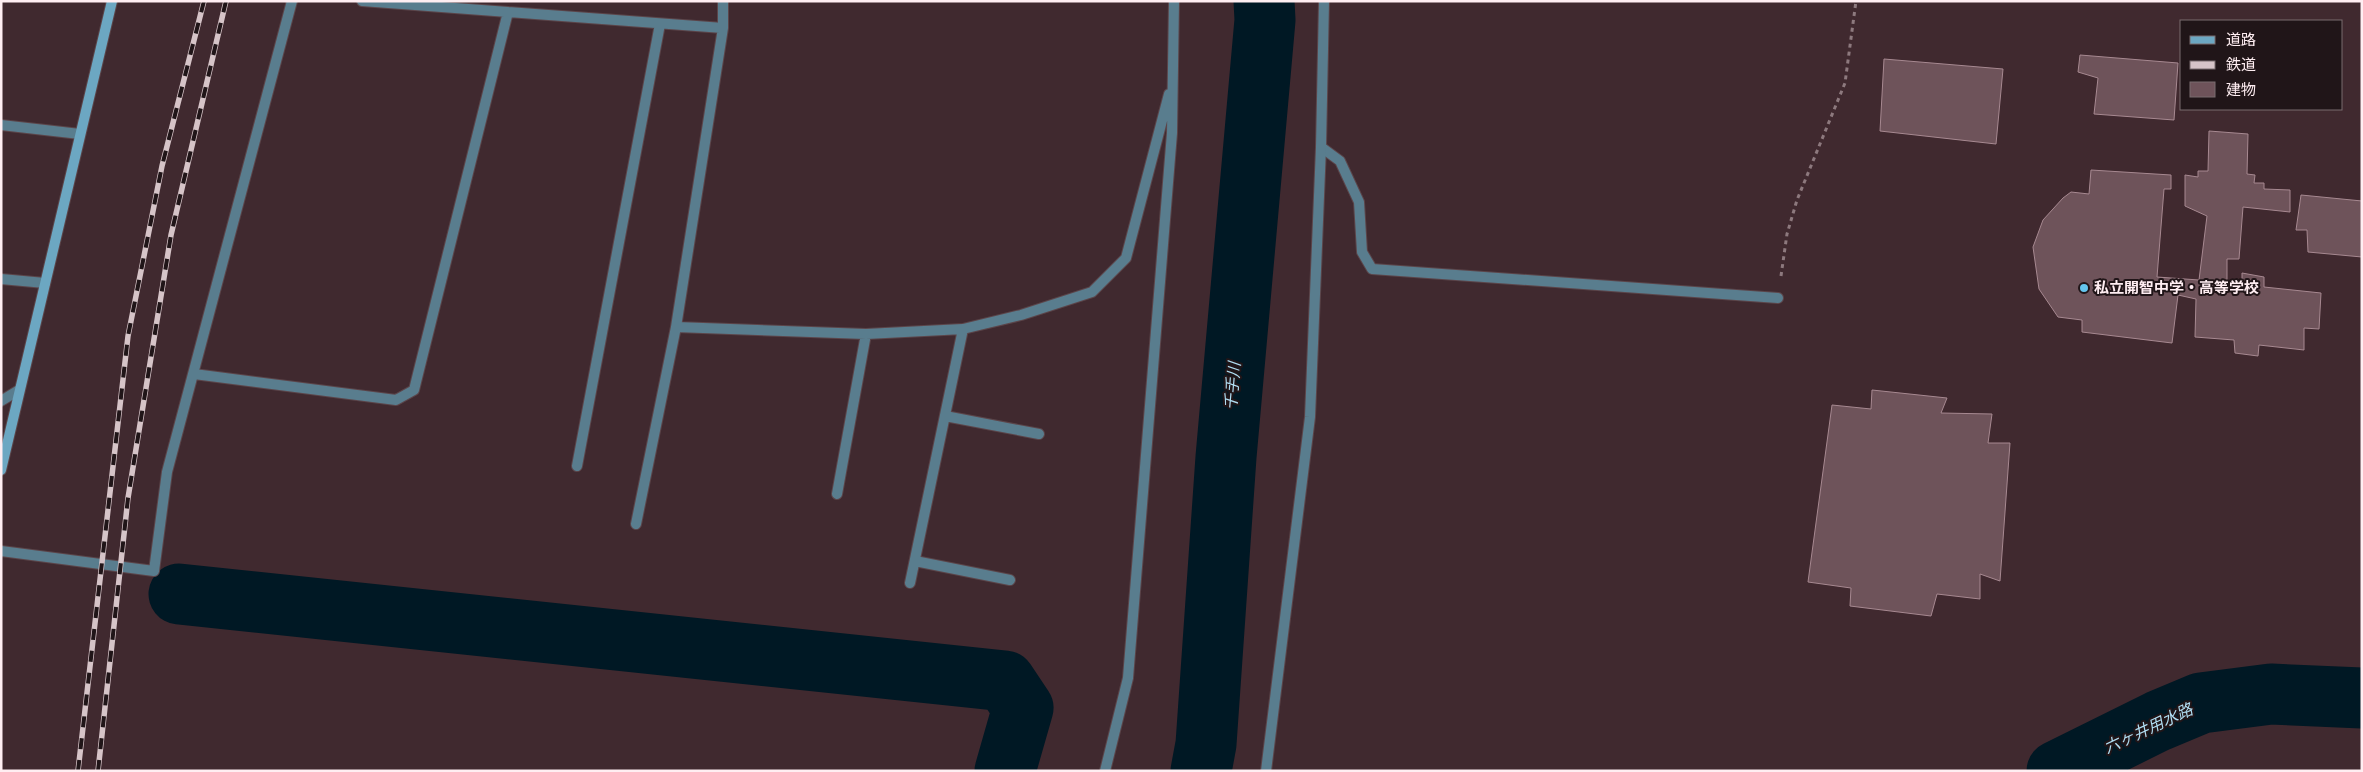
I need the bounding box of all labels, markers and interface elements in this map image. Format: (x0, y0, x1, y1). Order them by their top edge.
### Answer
legend (2180, 20, 2343, 110)
text: 道路 (2226, 30, 2256, 49)
text: 鉄道 (2226, 55, 2256, 74)
text: 建物 (2226, 80, 2256, 99)
place label: 私立開智中学・高等学校 (2094, 278, 2259, 297)
marker: 私立開智中学・高等学校 (2078, 282, 2090, 294)
water label: 千手川 (1221, 359, 1244, 411)
water label: 六ヶ井用水路 (2101, 699, 2198, 757)

